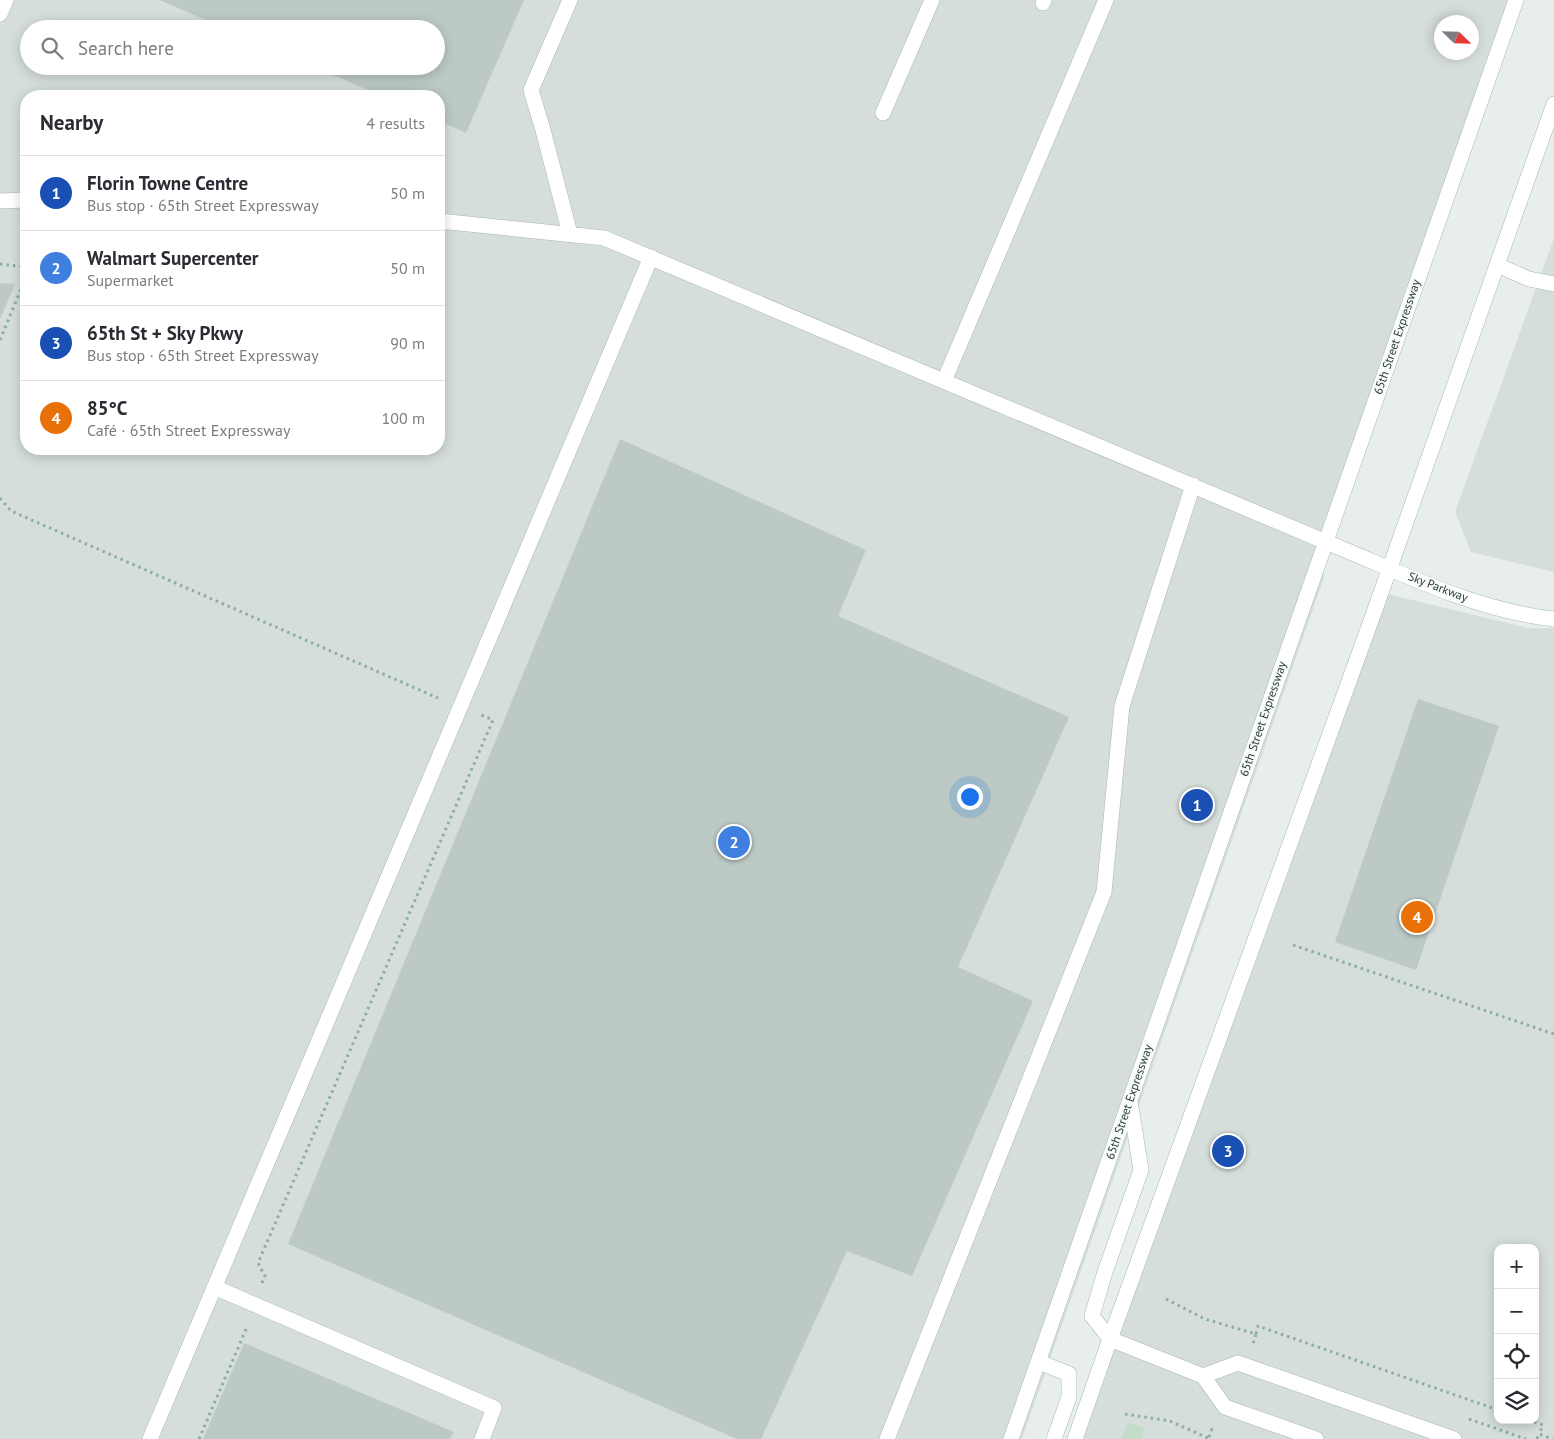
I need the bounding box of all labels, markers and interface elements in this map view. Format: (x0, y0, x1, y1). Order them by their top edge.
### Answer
north arrow (1434, 15, 1479, 60)
search box (20, 20, 445, 75)
icon: search (38, 34, 66, 62)
text: Search here (78, 36, 174, 60)
text: Nearby (40, 109, 103, 136)
text: 4 results (366, 113, 425, 133)
text: Florin Towne Centre (87, 171, 248, 195)
text: 1 (51, 183, 61, 203)
text: 50 m (390, 183, 425, 203)
text: Bus stop · 65th Street Expressway (87, 195, 319, 215)
text: Walmart Supercenter (87, 246, 259, 270)
text: 2 (51, 258, 61, 278)
text: 50 m (390, 258, 425, 278)
text: Supermarket (87, 270, 174, 290)
street label: 65th Street Expressway (1370, 277, 1423, 396)
text: 65th St + Sky Pkwy (87, 321, 243, 345)
text: 3 (51, 333, 61, 353)
text: 90 m (390, 333, 425, 353)
text: Bus stop · 65th Street Expressway (87, 345, 319, 365)
text: 85°C (87, 396, 127, 420)
text: 4 (51, 408, 61, 428)
text: 100 m (382, 408, 425, 428)
text: Café · 65th Street Expressway (87, 420, 290, 440)
street label: Sky Parkway (1406, 568, 1471, 605)
street label: 65th Street Expressway (1236, 659, 1289, 778)
your location (957, 784, 983, 810)
pin: 1 (1181, 786, 1213, 824)
pin: 2 (718, 823, 750, 861)
pin: 4 (1401, 898, 1433, 936)
street label: 65th Street Expressway (1102, 1042, 1155, 1161)
pin: 3 (1212, 1132, 1244, 1170)
map controls (1494, 1244, 1539, 1424)
button: + (1494, 1244, 1539, 1289)
button: − (1494, 1289, 1539, 1334)
button: locate (1494, 1334, 1539, 1379)
button: layers (1494, 1379, 1539, 1424)

